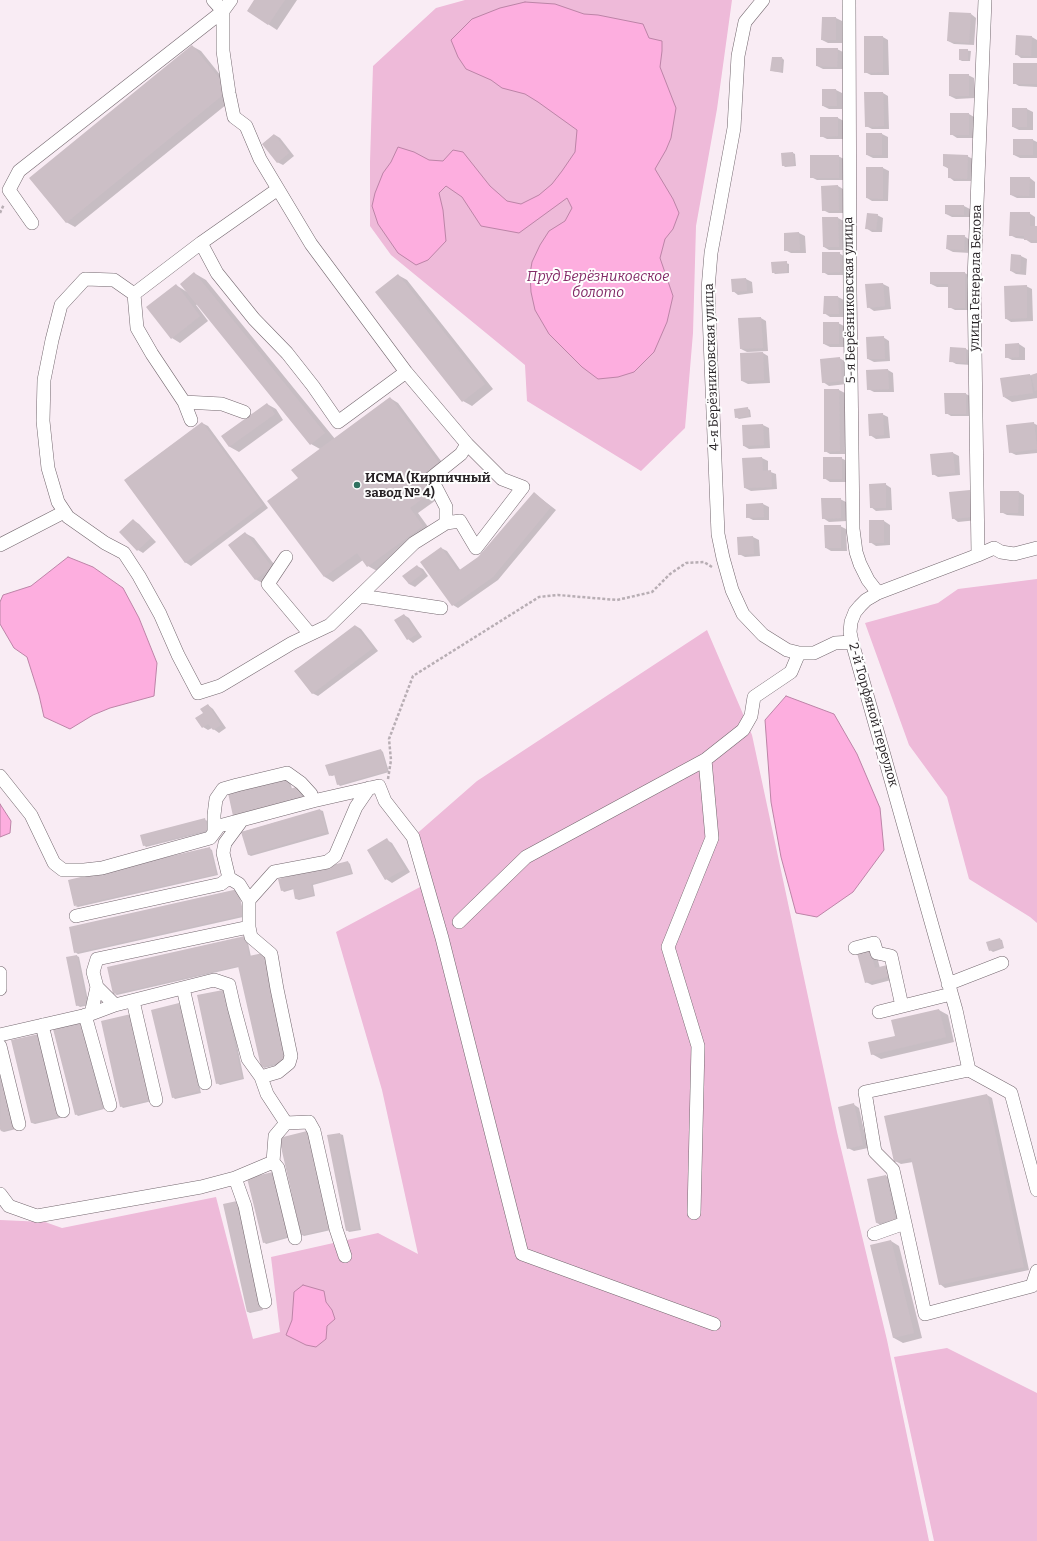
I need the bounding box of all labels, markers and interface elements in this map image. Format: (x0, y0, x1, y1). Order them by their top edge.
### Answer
street label: улица Генерала Белова (967, 204, 985, 352)
street label: 5-я Берёзниковская улица (841, 216, 859, 384)
water label: Пруд Берёзниковское болото (527, 269, 669, 302)
street label: 4-я Берёзниковская улица (701, 283, 723, 451)
place label: ИСМА (Кирпичный завод № 4) (365, 470, 490, 501)
marker: ИСМА (Кирпичный завод № 4) (352, 480, 362, 490)
street label: 2-й Торфяной переулок (845, 641, 901, 789)

